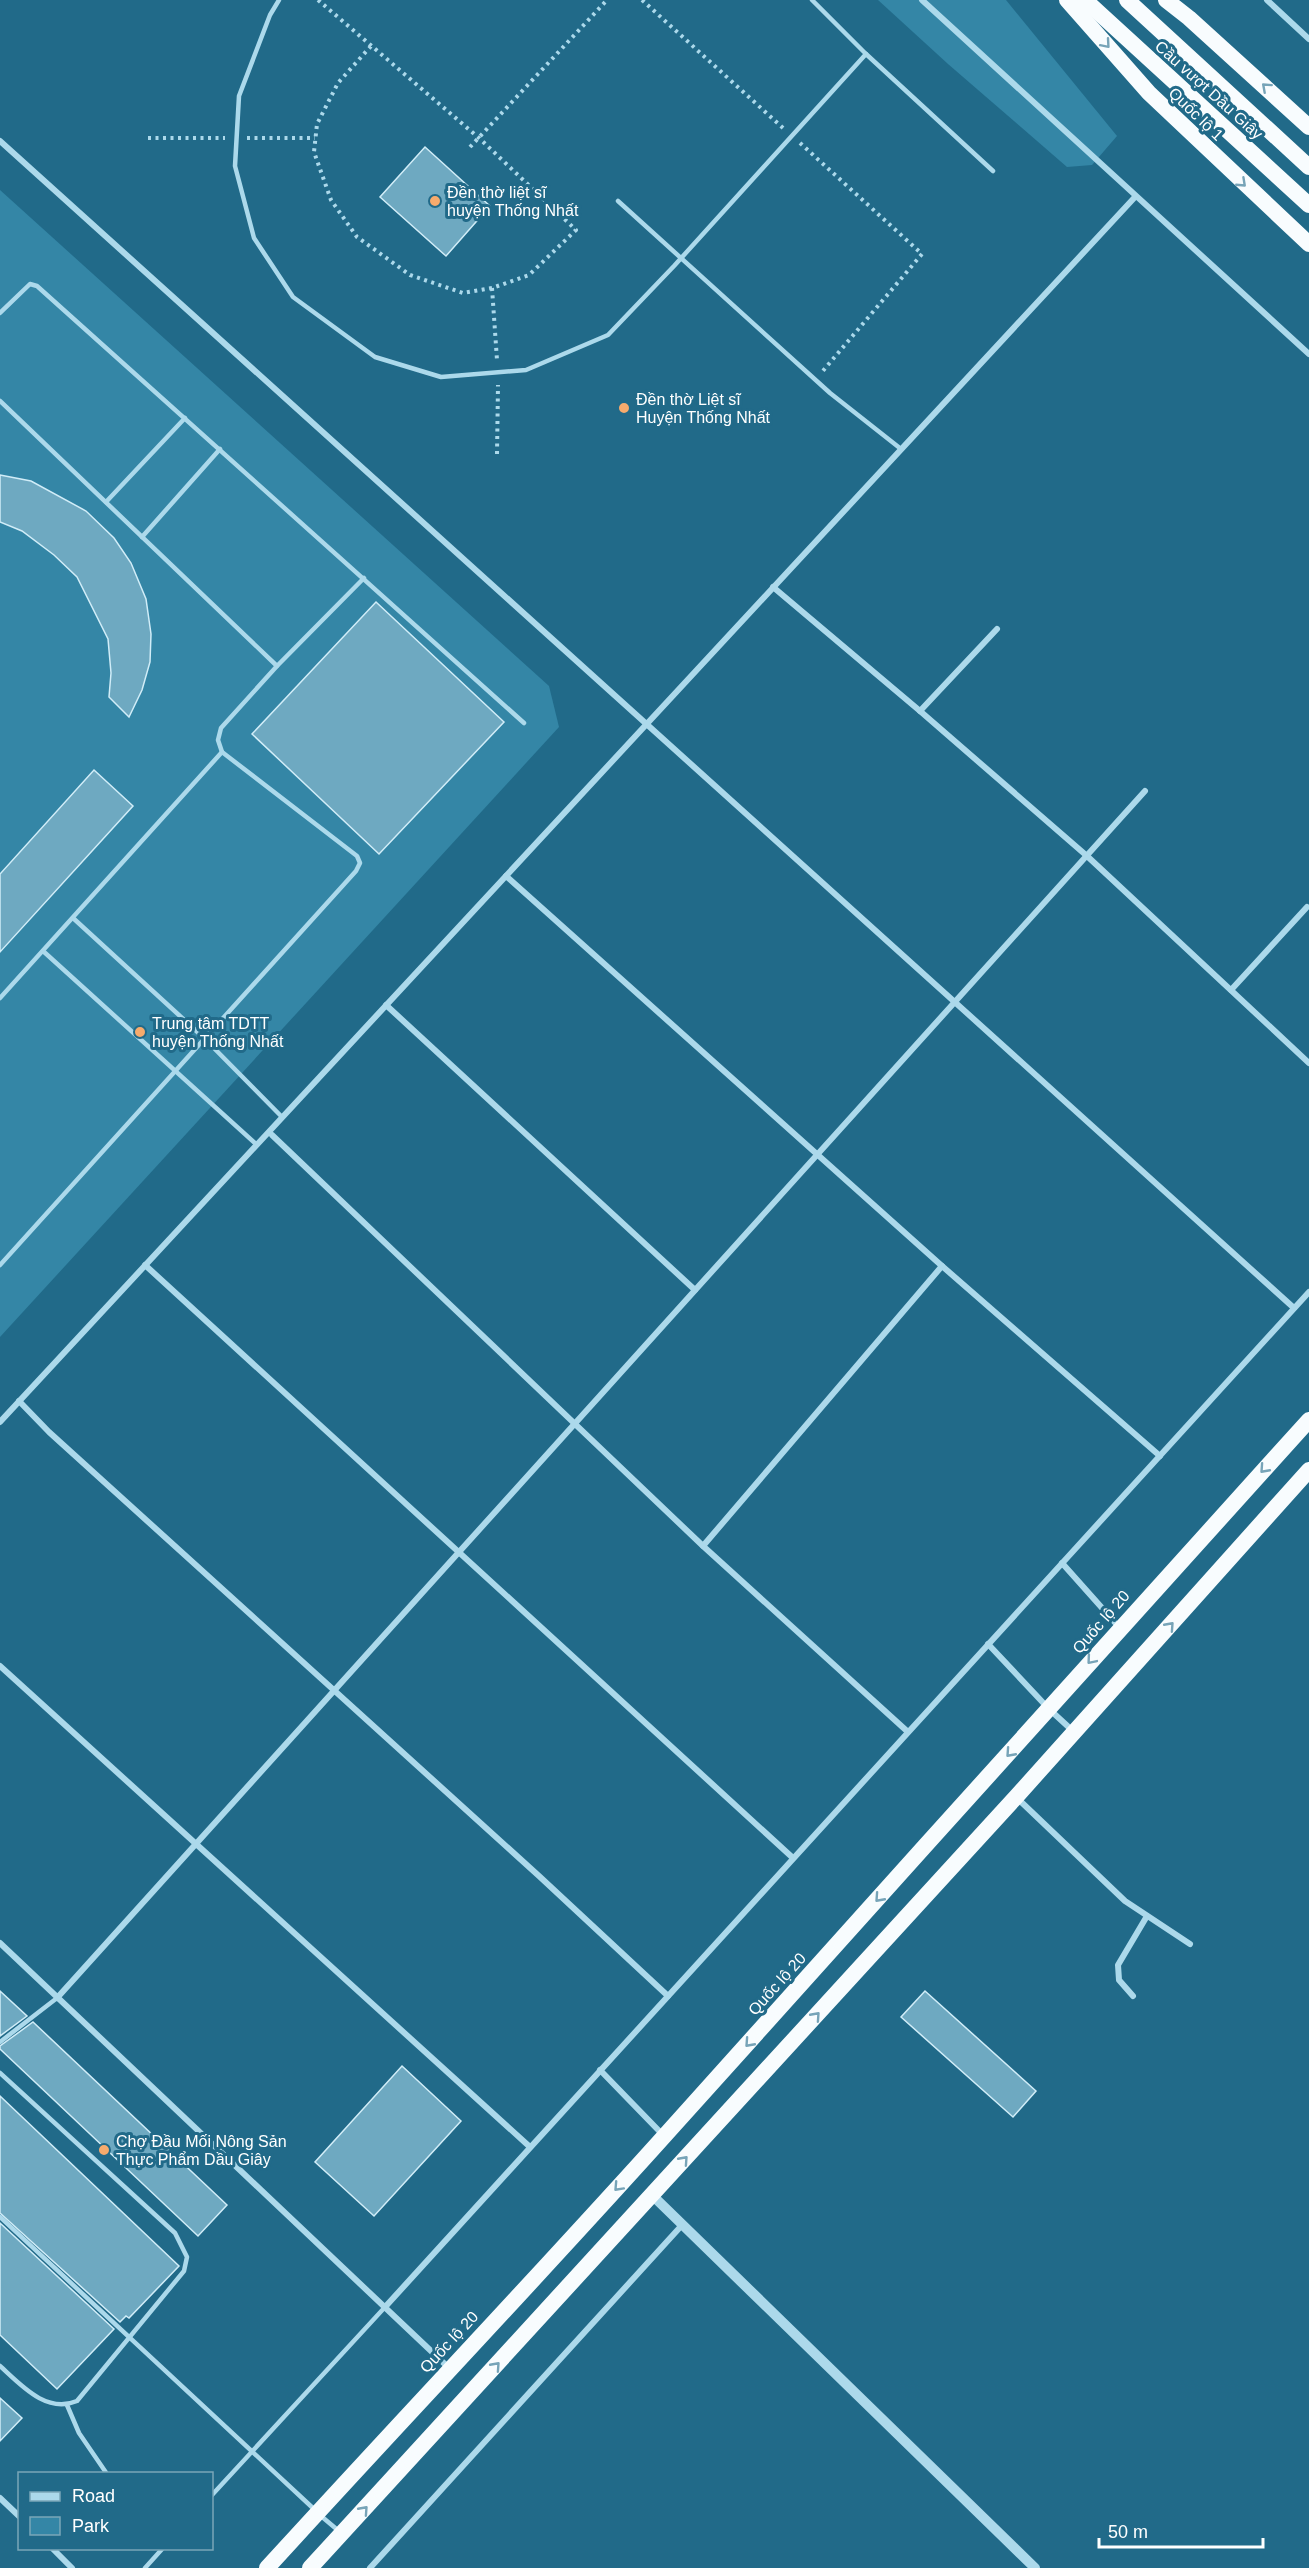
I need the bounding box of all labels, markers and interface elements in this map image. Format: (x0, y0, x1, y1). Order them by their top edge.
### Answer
one-way arrow (1099, 37, 1110, 48)
street label: Cầu vượt Dầu Giây (1152, 37, 1266, 143)
street label: Quốc lộ 1 (1165, 84, 1227, 144)
one-way arrow (1262, 84, 1273, 95)
one-way arrow (1236, 176, 1246, 187)
place label: Đền thờ liệt sĩ huyện Thống Nhất (447, 184, 579, 219)
marker: Đền thờ liệt sĩ huyện Thống Nhất (428, 194, 442, 208)
place label: Đền thờ Liệt sĩ Huyện Thống Nhất (636, 391, 771, 426)
marker: Đền thờ Liệt sĩ Huyện Thống Nhất (617, 401, 631, 415)
place label: Trung tâm TDTT huyện Thống Nhất (152, 1015, 284, 1050)
marker: Trung tâm TDTT huyện Thống Nhất (133, 1025, 147, 1039)
one-way arrow (1260, 1462, 1271, 1472)
street label: Quốc lộ 20 (1069, 1587, 1133, 1657)
one-way arrow (1163, 1622, 1174, 1633)
one-way arrow (1087, 1653, 1098, 1664)
one-way arrow (1006, 1746, 1017, 1757)
one-way arrow (875, 1891, 886, 1902)
street label: Quốc lộ 20 (745, 1949, 809, 2018)
one-way arrow (809, 2012, 820, 2023)
one-way arrow (745, 2036, 756, 2047)
place label: Chợ Đầu Mối Nông Sản Thực Phẩm Dầu Giây (116, 2133, 287, 2168)
marker: Chợ Đầu Mối Nông Sản Thực Phẩm Dầu Giây (97, 2143, 111, 2157)
one-way arrow (677, 2156, 688, 2167)
one-way arrow (614, 2180, 625, 2191)
street label: Quốc lộ 20 (416, 2308, 482, 2376)
one-way arrow (489, 2362, 500, 2372)
legend (18, 2472, 213, 2550)
text: Road (72, 2486, 115, 2506)
one-way arrow (357, 2506, 368, 2516)
scale bar (1099, 2511, 1262, 2549)
text: Park (72, 2516, 110, 2536)
text: 50 m (1108, 2522, 1148, 2542)

